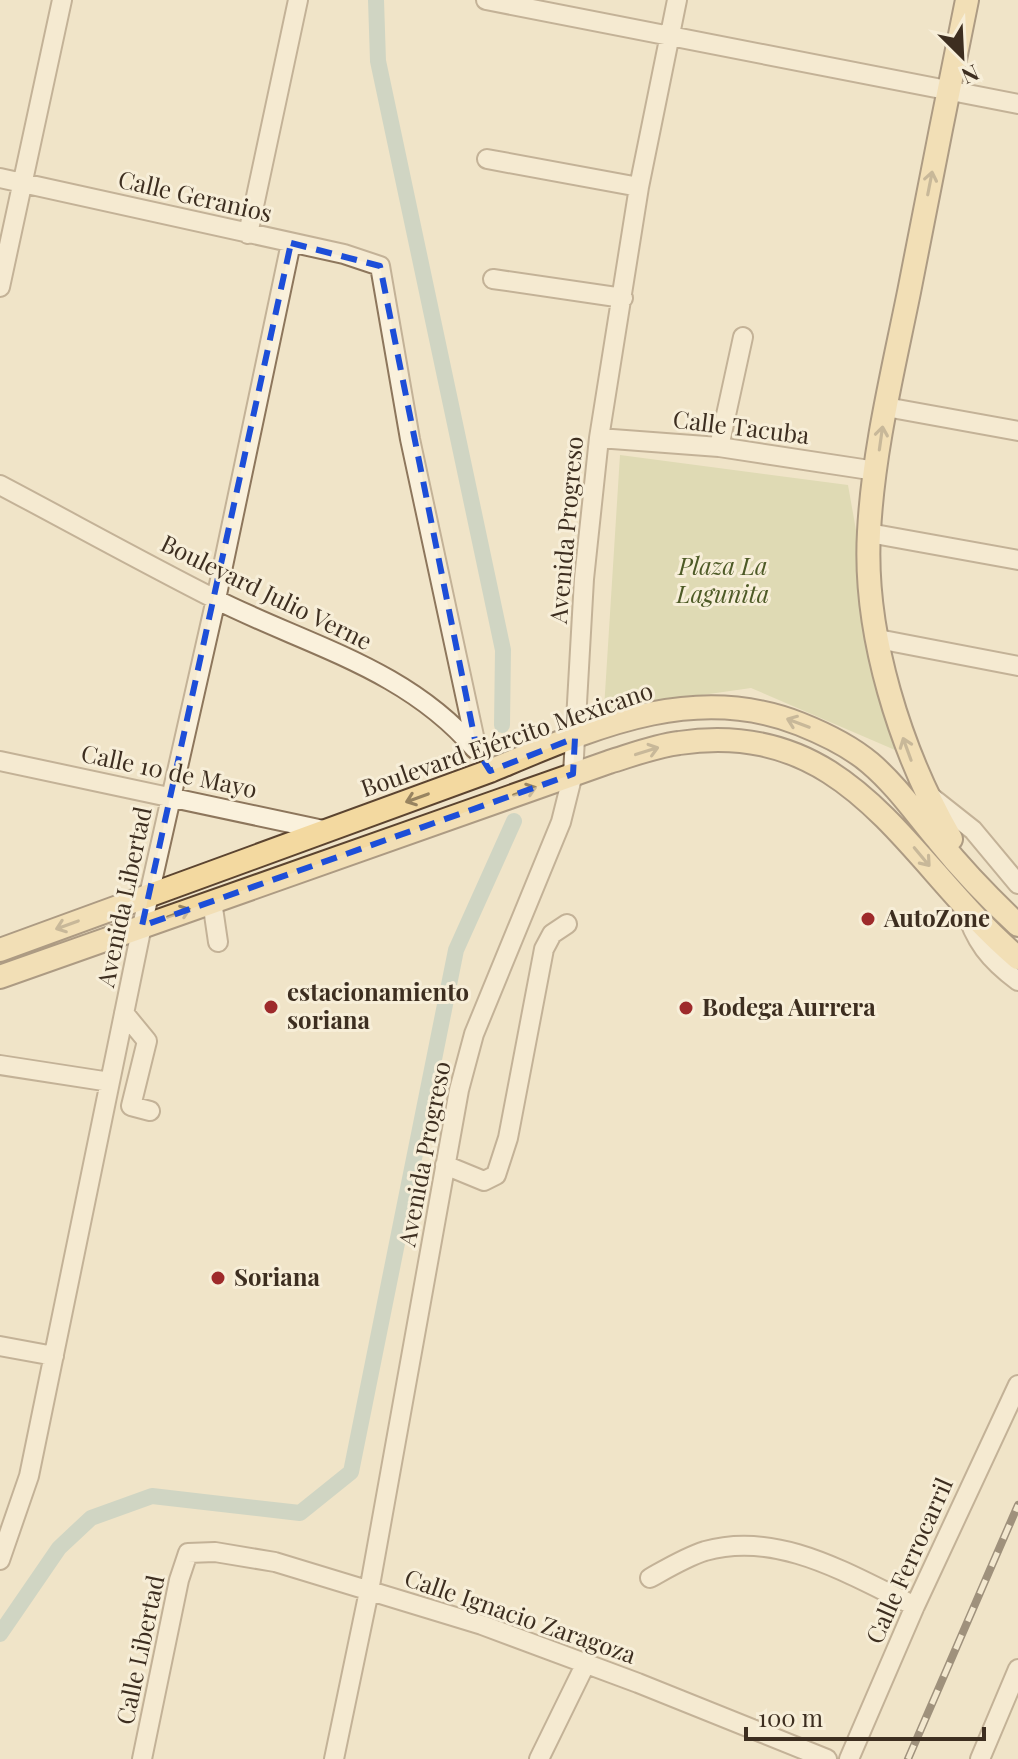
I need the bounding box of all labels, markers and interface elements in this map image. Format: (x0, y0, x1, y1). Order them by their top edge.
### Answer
north arrow (922, 16, 1002, 96)
text: N (957, 58, 984, 92)
street label: Calle Geranios (115, 162, 276, 228)
one-way arrow (923, 171, 938, 196)
street label: Calle Tacuba (671, 402, 811, 450)
one-way arrow (874, 426, 889, 452)
street label: Avenida Progreso (541, 435, 589, 626)
street label: Boulevard Julio Verne (156, 526, 378, 656)
park label: Plaza La Lagunita (676, 549, 769, 609)
street label: Boulevard Ejército Mexicano (356, 673, 657, 803)
one-way arrow (786, 715, 811, 729)
street label: Calle 10 de Mayo (79, 736, 260, 804)
one-way arrow (899, 737, 913, 762)
one-way arrow (634, 742, 659, 757)
one-way arrow (512, 783, 537, 798)
one-way arrow (405, 792, 430, 806)
street label: Avenida Libertad (88, 803, 158, 991)
one-way arrow (912, 846, 930, 867)
place label: AutoZone (883, 901, 990, 933)
one-way arrow (166, 905, 191, 919)
marker: AutoZone (859, 910, 877, 928)
one-way arrow (55, 919, 80, 934)
place label: estacionamiento soriana (287, 975, 469, 1035)
place label: Bodega Aurrera (702, 990, 876, 1022)
marker: estacionamiento soriana (262, 998, 280, 1016)
marker: Bodega Aurrera (677, 999, 695, 1017)
street label: Avenida Progreso (389, 1058, 457, 1250)
place label: Soriana (234, 1260, 321, 1292)
marker: Soriana (209, 1269, 227, 1287)
street label: Calle Ferrocarril (857, 1472, 959, 1648)
street label: Calle Ignacio Zaragoza (401, 1560, 641, 1670)
street label: Calle Libertad (108, 1572, 171, 1727)
scale bar (746, 1691, 984, 1741)
text: 100 m (758, 1701, 823, 1733)

